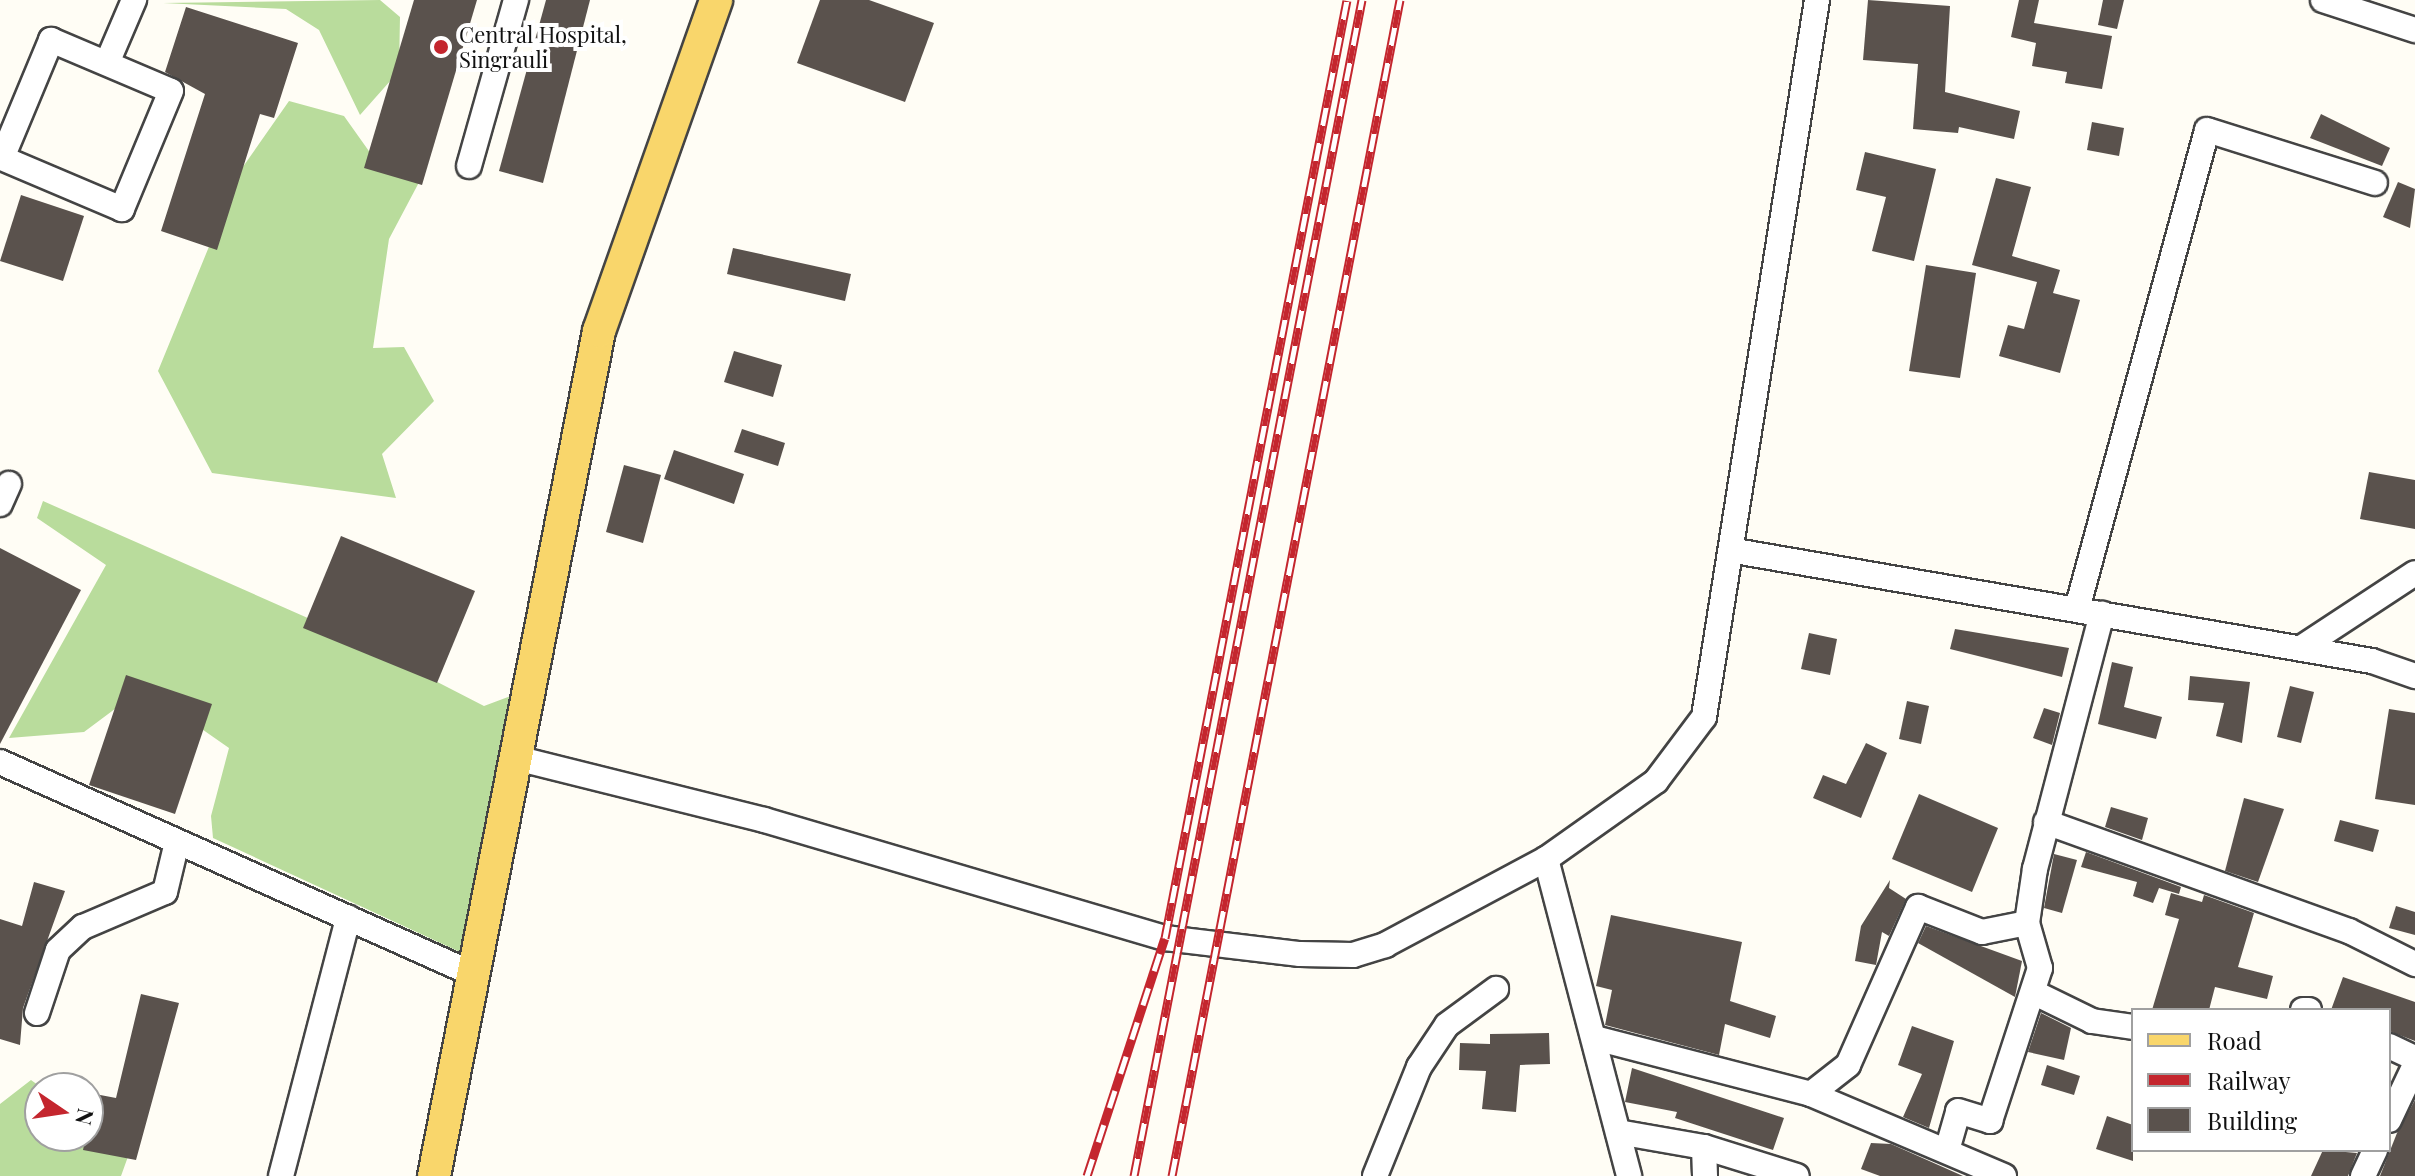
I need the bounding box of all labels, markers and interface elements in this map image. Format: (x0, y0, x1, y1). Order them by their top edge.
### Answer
place label: Central Hospital, Singrauli (459, 21, 627, 72)
marker: Central Hospital, Singrauli (430, 36, 452, 58)
legend (2131, 1008, 2391, 1152)
text: Road (2207, 1024, 2262, 1056)
text: Railway (2207, 1064, 2291, 1096)
north arrow (24, 1072, 104, 1152)
text: Building (2207, 1104, 2297, 1136)
text: N (69, 1106, 102, 1128)

